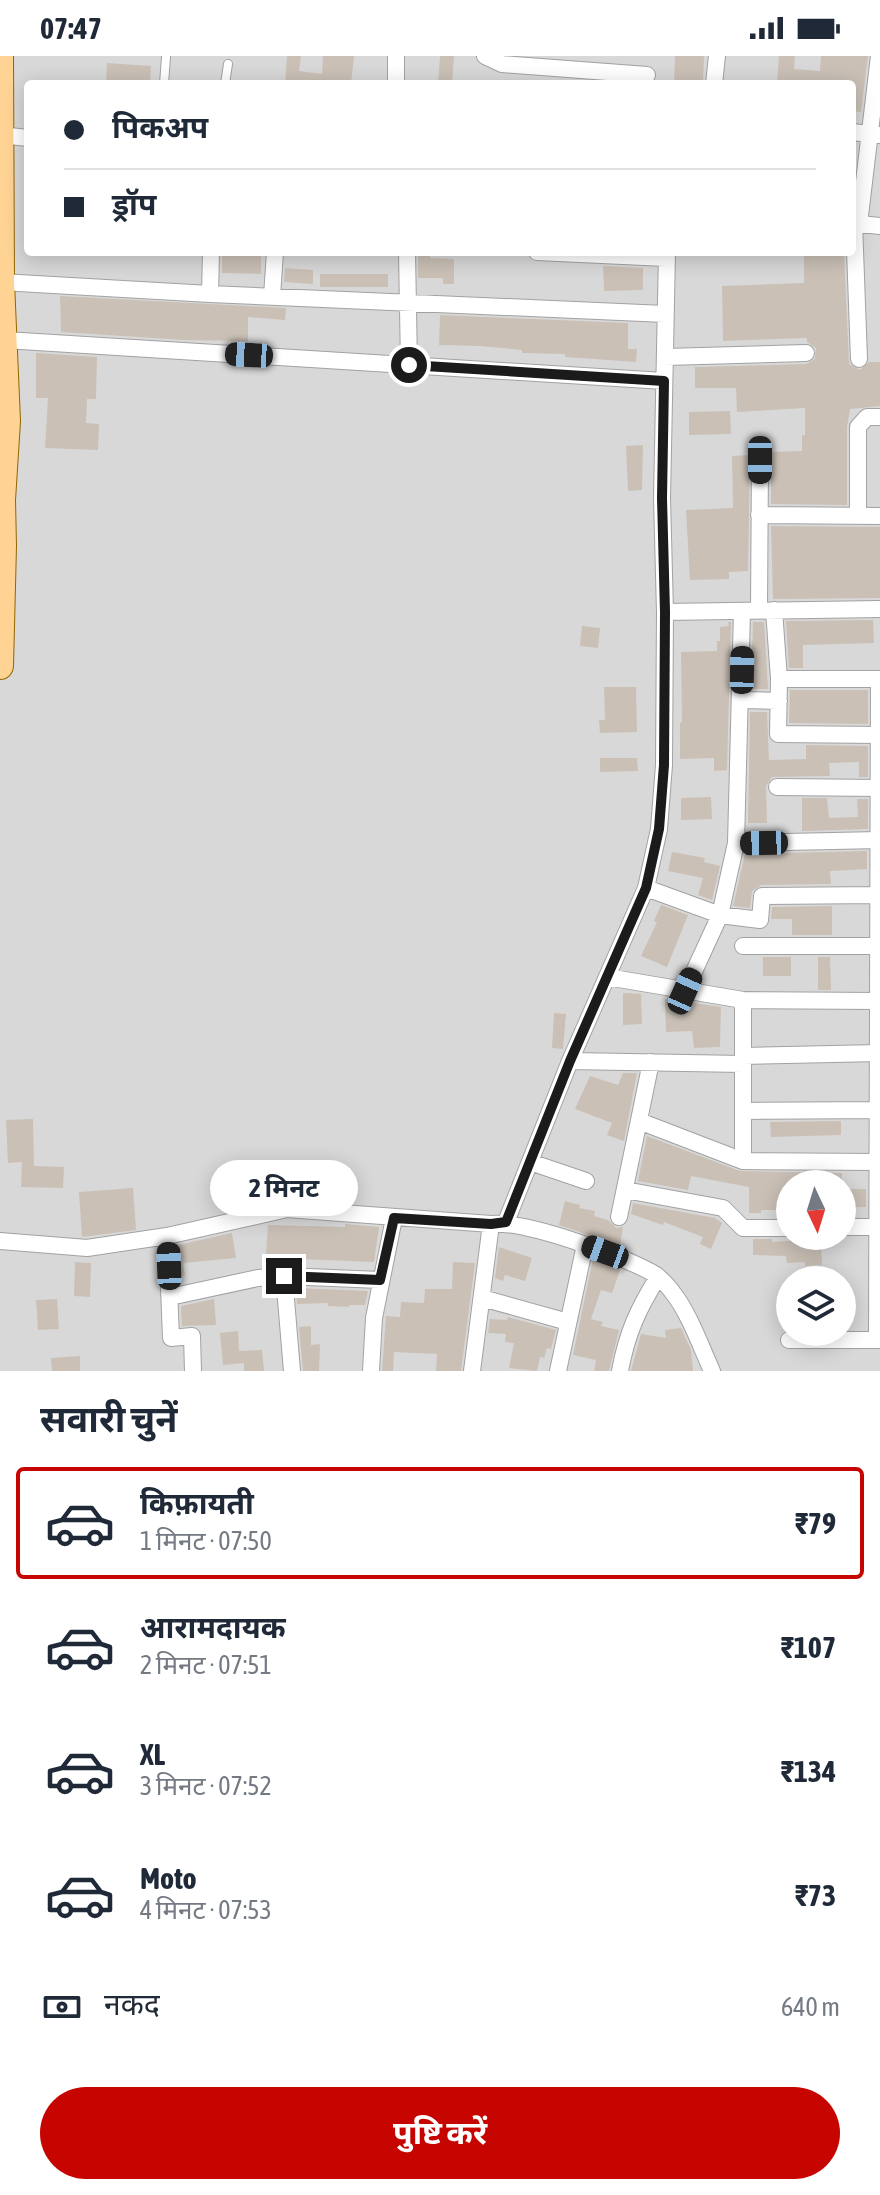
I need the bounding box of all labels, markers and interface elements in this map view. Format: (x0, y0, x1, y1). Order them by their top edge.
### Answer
text: 07:47 (40, 11, 102, 45)
text: पिकअप (112, 110, 208, 144)
text: ड्रॉप (112, 187, 156, 221)
car (224, 342, 274, 368)
route start (391, 347, 427, 383)
car (748, 436, 772, 484)
car (730, 646, 754, 694)
car (740, 831, 788, 855)
car (664, 964, 706, 1018)
callout: 2 मिनट (210, 1160, 358, 1216)
north arrow (776, 1170, 856, 1250)
map controls (776, 1170, 856, 1346)
text: 2 मिनट (249, 1173, 319, 1203)
car (578, 1233, 632, 1271)
car (156, 1242, 182, 1290)
route end (266, 1258, 302, 1294)
button: layers (776, 1266, 856, 1346)
text: सवारी चुनें (40, 1398, 177, 1440)
text: किफ़ायती (140, 1486, 254, 1520)
icon: car (44, 1487, 116, 1559)
text: ₹79 (795, 1506, 836, 1540)
text: 1 मिनट · 07:50 (140, 1526, 272, 1556)
text: आरामदायक (140, 1610, 286, 1644)
icon: car (44, 1611, 116, 1683)
text: ₹107 (781, 1630, 836, 1664)
text: 2 मिनट · 07:51 (140, 1650, 272, 1680)
icon: car (44, 1735, 116, 1807)
text: XL (140, 1737, 165, 1771)
text: ₹134 (781, 1754, 836, 1788)
text: 3 मिनट · 07:52 (140, 1771, 272, 1801)
icon: car (44, 1859, 116, 1931)
text: Moto (140, 1861, 197, 1895)
text: ₹73 (795, 1878, 836, 1912)
text: 4 मिनट · 07:53 (140, 1895, 272, 1925)
icon: cash (40, 1985, 84, 2029)
text: नकद (104, 1987, 160, 2021)
text: 640 m (781, 1992, 840, 2022)
button: पुष्टि करें (40, 2087, 840, 2179)

